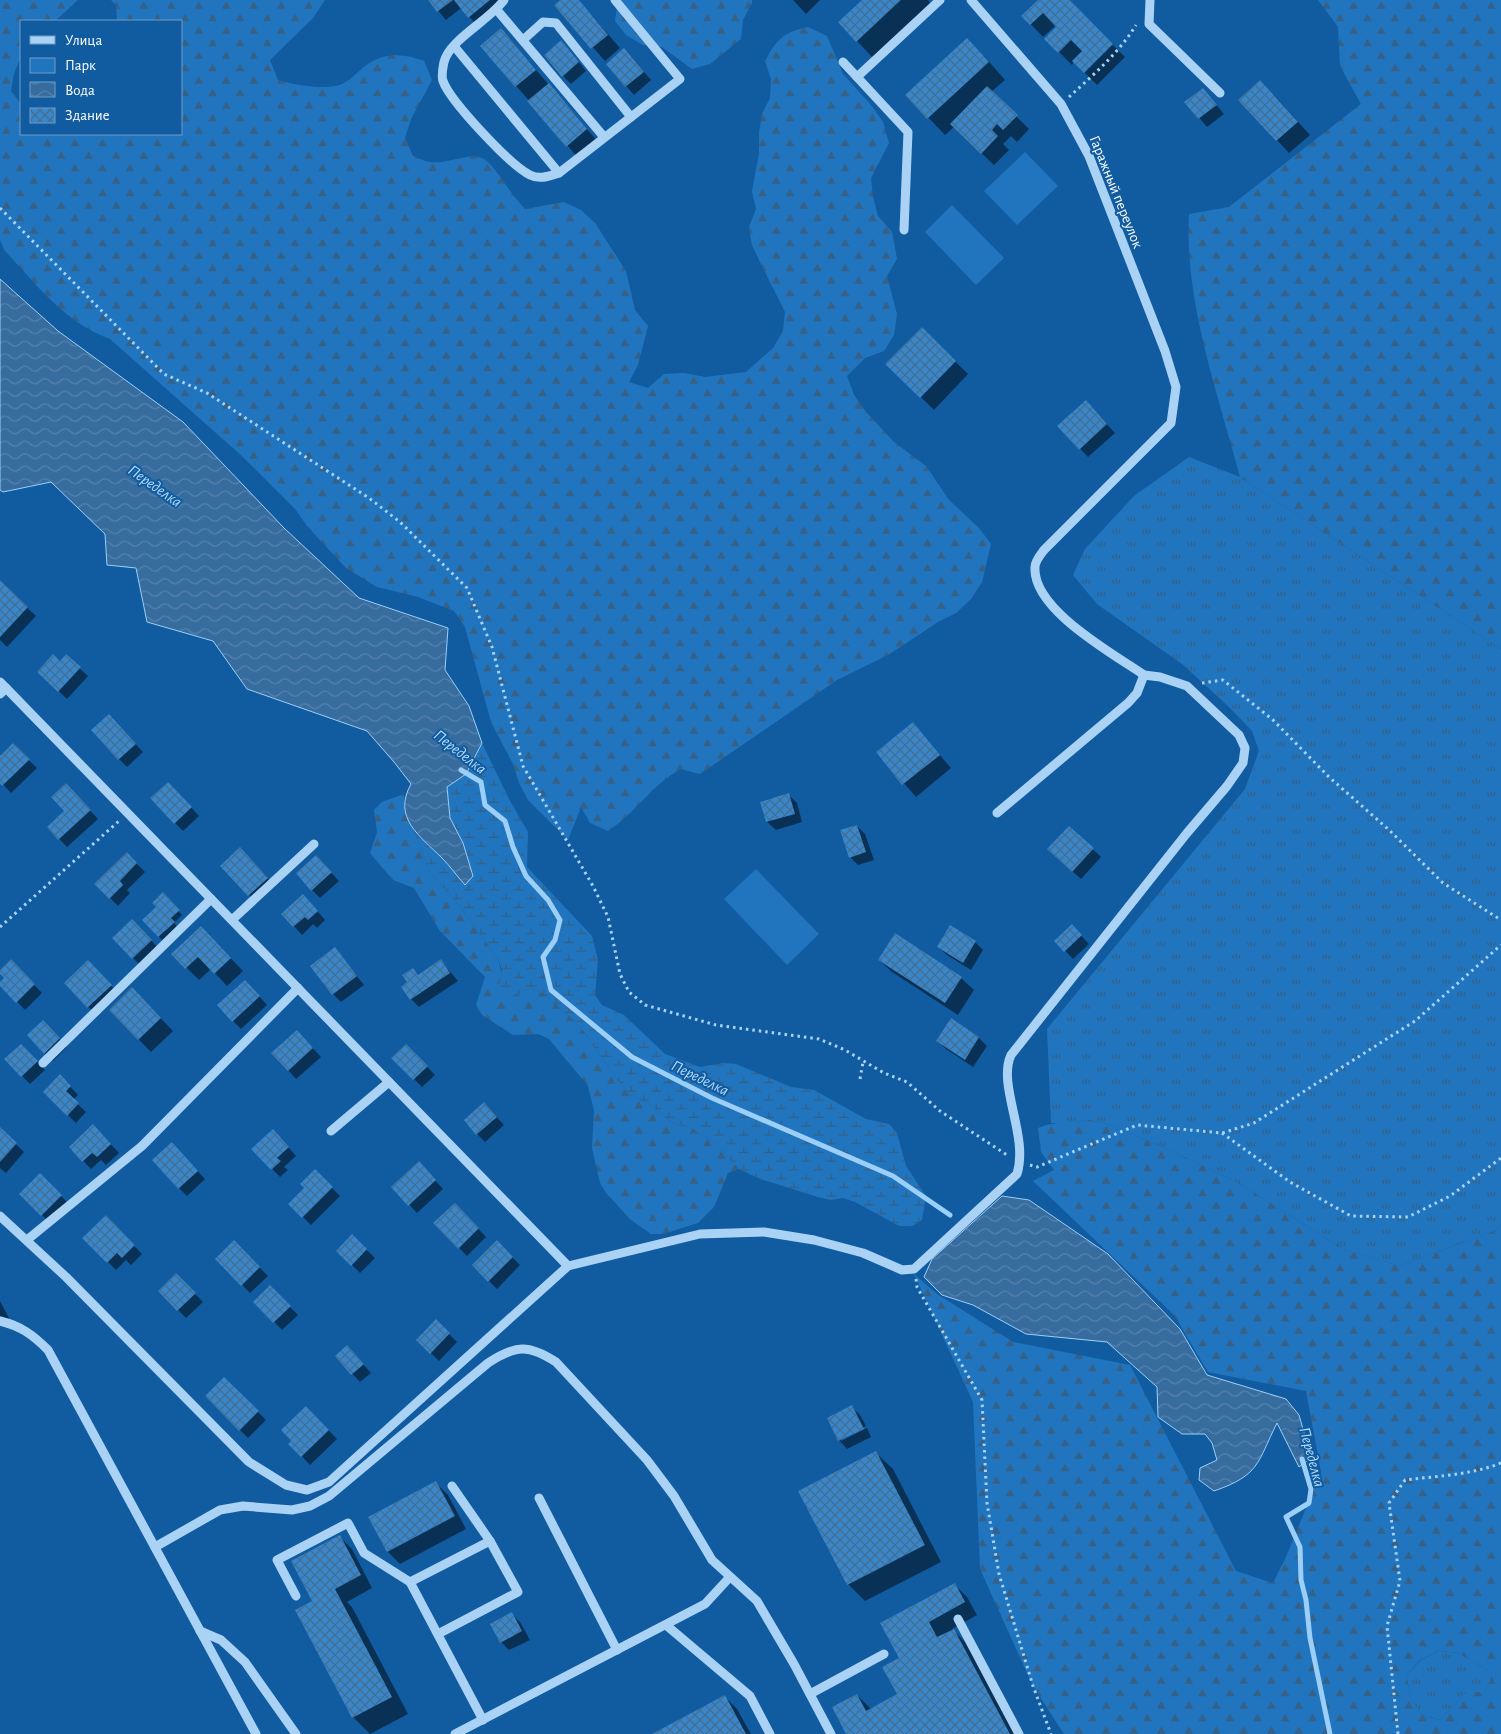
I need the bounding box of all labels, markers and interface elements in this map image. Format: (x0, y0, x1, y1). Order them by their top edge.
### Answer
legend (20, 20, 182, 135)
text: Улица (65, 33, 102, 48)
text: Парк (65, 58, 96, 73)
text: Вода (65, 83, 95, 98)
text: Здание (65, 108, 110, 123)
street label: Гаражный переулок (1087, 134, 1145, 250)
water label: Переделка (125, 462, 185, 511)
water label: Переделка (430, 727, 489, 778)
water label: Переделка (669, 1057, 731, 1100)
water label: Переделка (1295, 1425, 1328, 1489)

